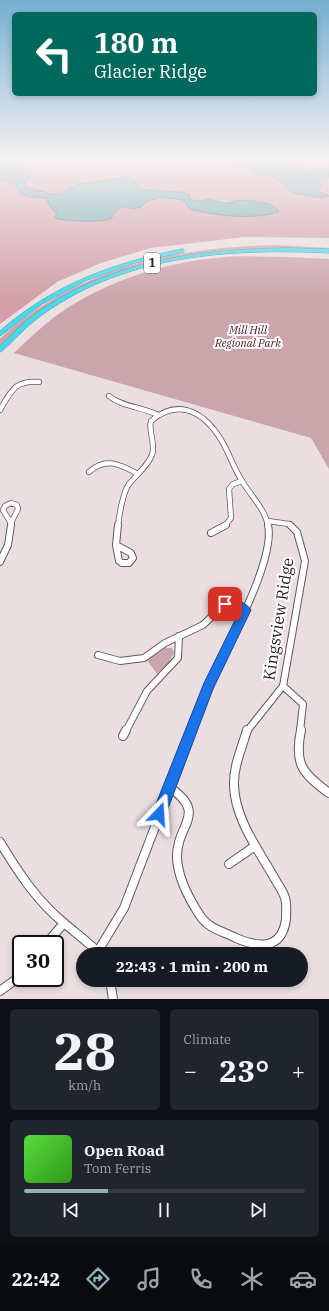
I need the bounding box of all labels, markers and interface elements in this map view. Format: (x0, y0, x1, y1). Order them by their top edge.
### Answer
text: 180 m (94, 24, 178, 61)
icon: left (28, 28, 80, 80)
text: Glacier Ridge (94, 60, 207, 83)
road number: 1 (144, 253, 160, 273)
park label: Mill Hill Regional Park (214, 323, 281, 350)
street label: Kingsview Ridge (258, 556, 298, 682)
pin (208, 587, 242, 621)
icon: arrive (214, 593, 236, 615)
position arrow (138, 793, 180, 835)
speed limit sign: 30 (12, 935, 64, 987)
text: 22:43 · 1 min · 200 m (116, 957, 268, 976)
text: 28 (54, 1017, 116, 1084)
text: Climate (184, 1031, 231, 1048)
text: 23° (219, 1051, 269, 1090)
text: − (184, 1056, 197, 1085)
text: + (292, 1056, 305, 1085)
text: km/h (68, 1077, 101, 1094)
text: Open Road (84, 1141, 164, 1160)
text: Tom Ferris (84, 1160, 151, 1177)
icon: previous (60, 1199, 82, 1221)
icon: pause (153, 1199, 175, 1221)
icon: next (247, 1199, 269, 1221)
icon: directions (84, 1265, 112, 1293)
icon: music (135, 1265, 163, 1293)
icon: phone (187, 1265, 215, 1293)
icon: climate (238, 1265, 266, 1293)
icon: car (289, 1265, 317, 1293)
text: 22:42 (12, 1268, 60, 1291)

